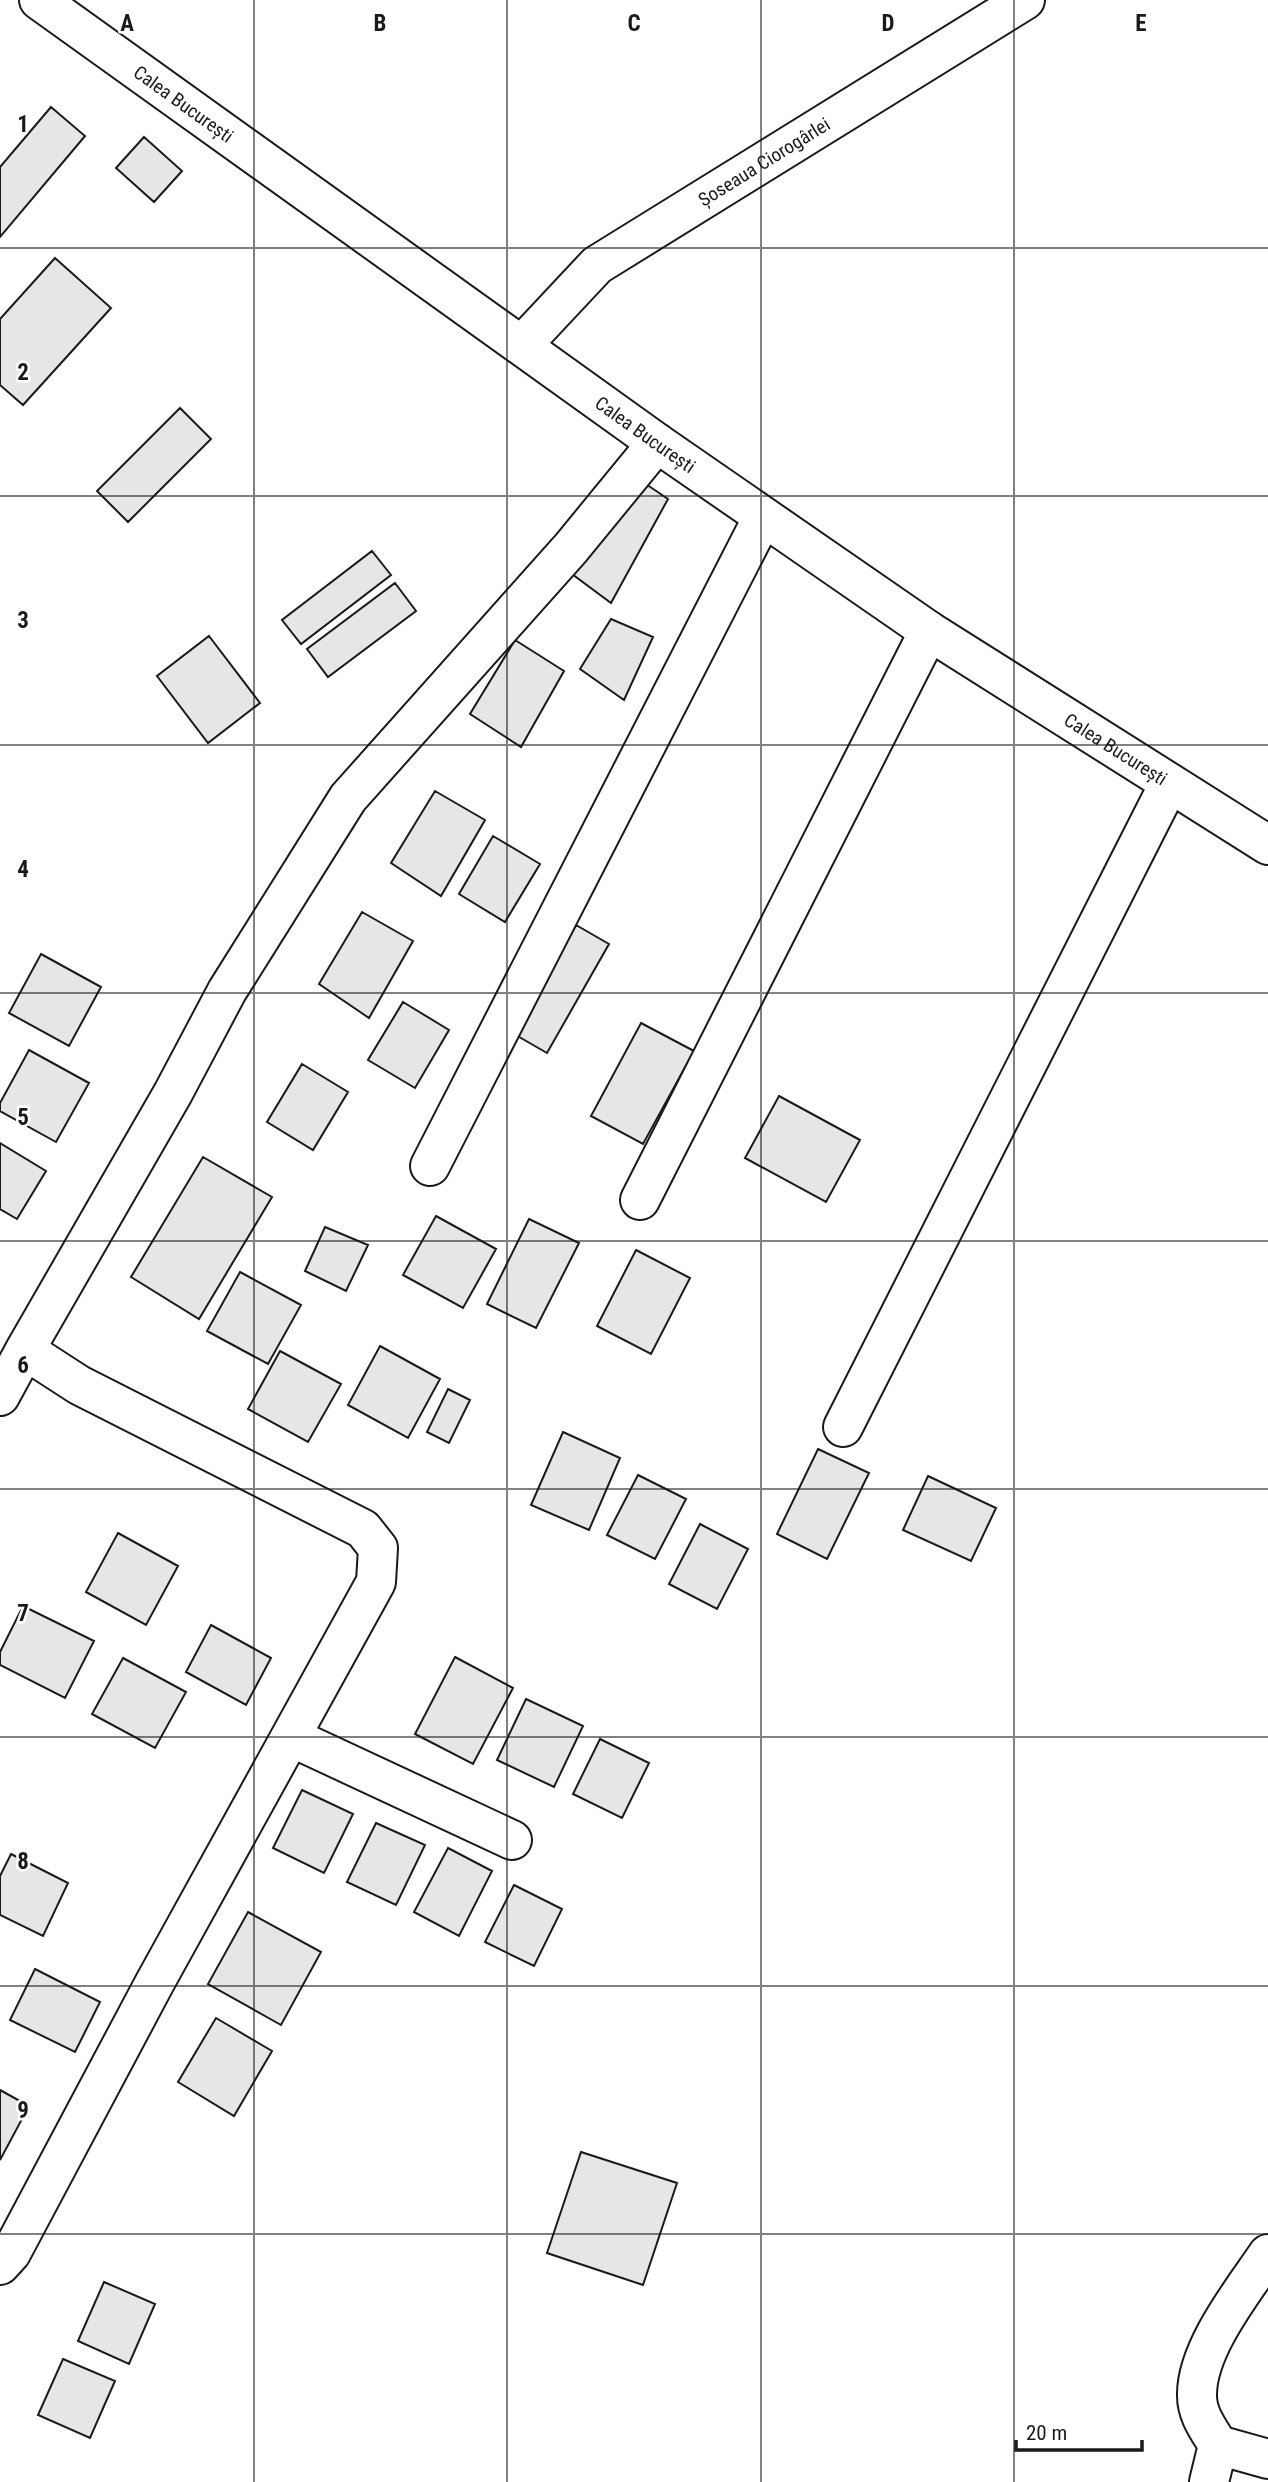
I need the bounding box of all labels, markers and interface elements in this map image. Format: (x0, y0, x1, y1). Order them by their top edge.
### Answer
text: A (120, 10, 134, 37)
text: B (374, 10, 386, 37)
text: C (627, 10, 641, 37)
text: D (882, 10, 895, 37)
text: E (1135, 10, 1147, 37)
street label: Calea București (129, 60, 238, 147)
text: 1 (17, 111, 29, 138)
street label: Șoseaua Ciorogârlei (694, 112, 834, 211)
text: 2 (17, 359, 29, 386)
street label: Calea București (591, 391, 700, 478)
text: 3 (17, 607, 29, 634)
street label: Calea București (1060, 708, 1172, 790)
text: 4 (17, 856, 29, 883)
text: 5 (17, 1104, 29, 1131)
text: 6 (17, 1352, 29, 1379)
text: 7 (17, 1600, 29, 1627)
text: 8 (17, 1848, 29, 1875)
text: 9 (17, 2097, 29, 2124)
scale bar (1016, 2408, 1142, 2452)
text: 20 m (1026, 2421, 1067, 2445)

